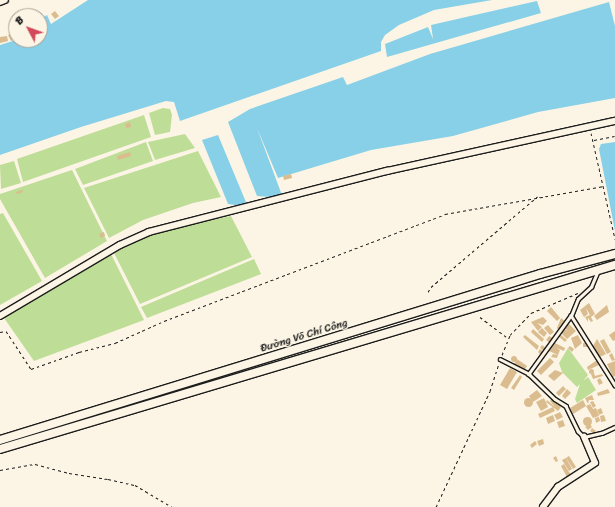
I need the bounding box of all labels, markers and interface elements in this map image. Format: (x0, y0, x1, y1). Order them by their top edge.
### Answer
north arrow (8, 8, 48, 48)
text: B (10, 12, 29, 29)
street label: Đường Võ Chí Công (259, 316, 349, 356)

